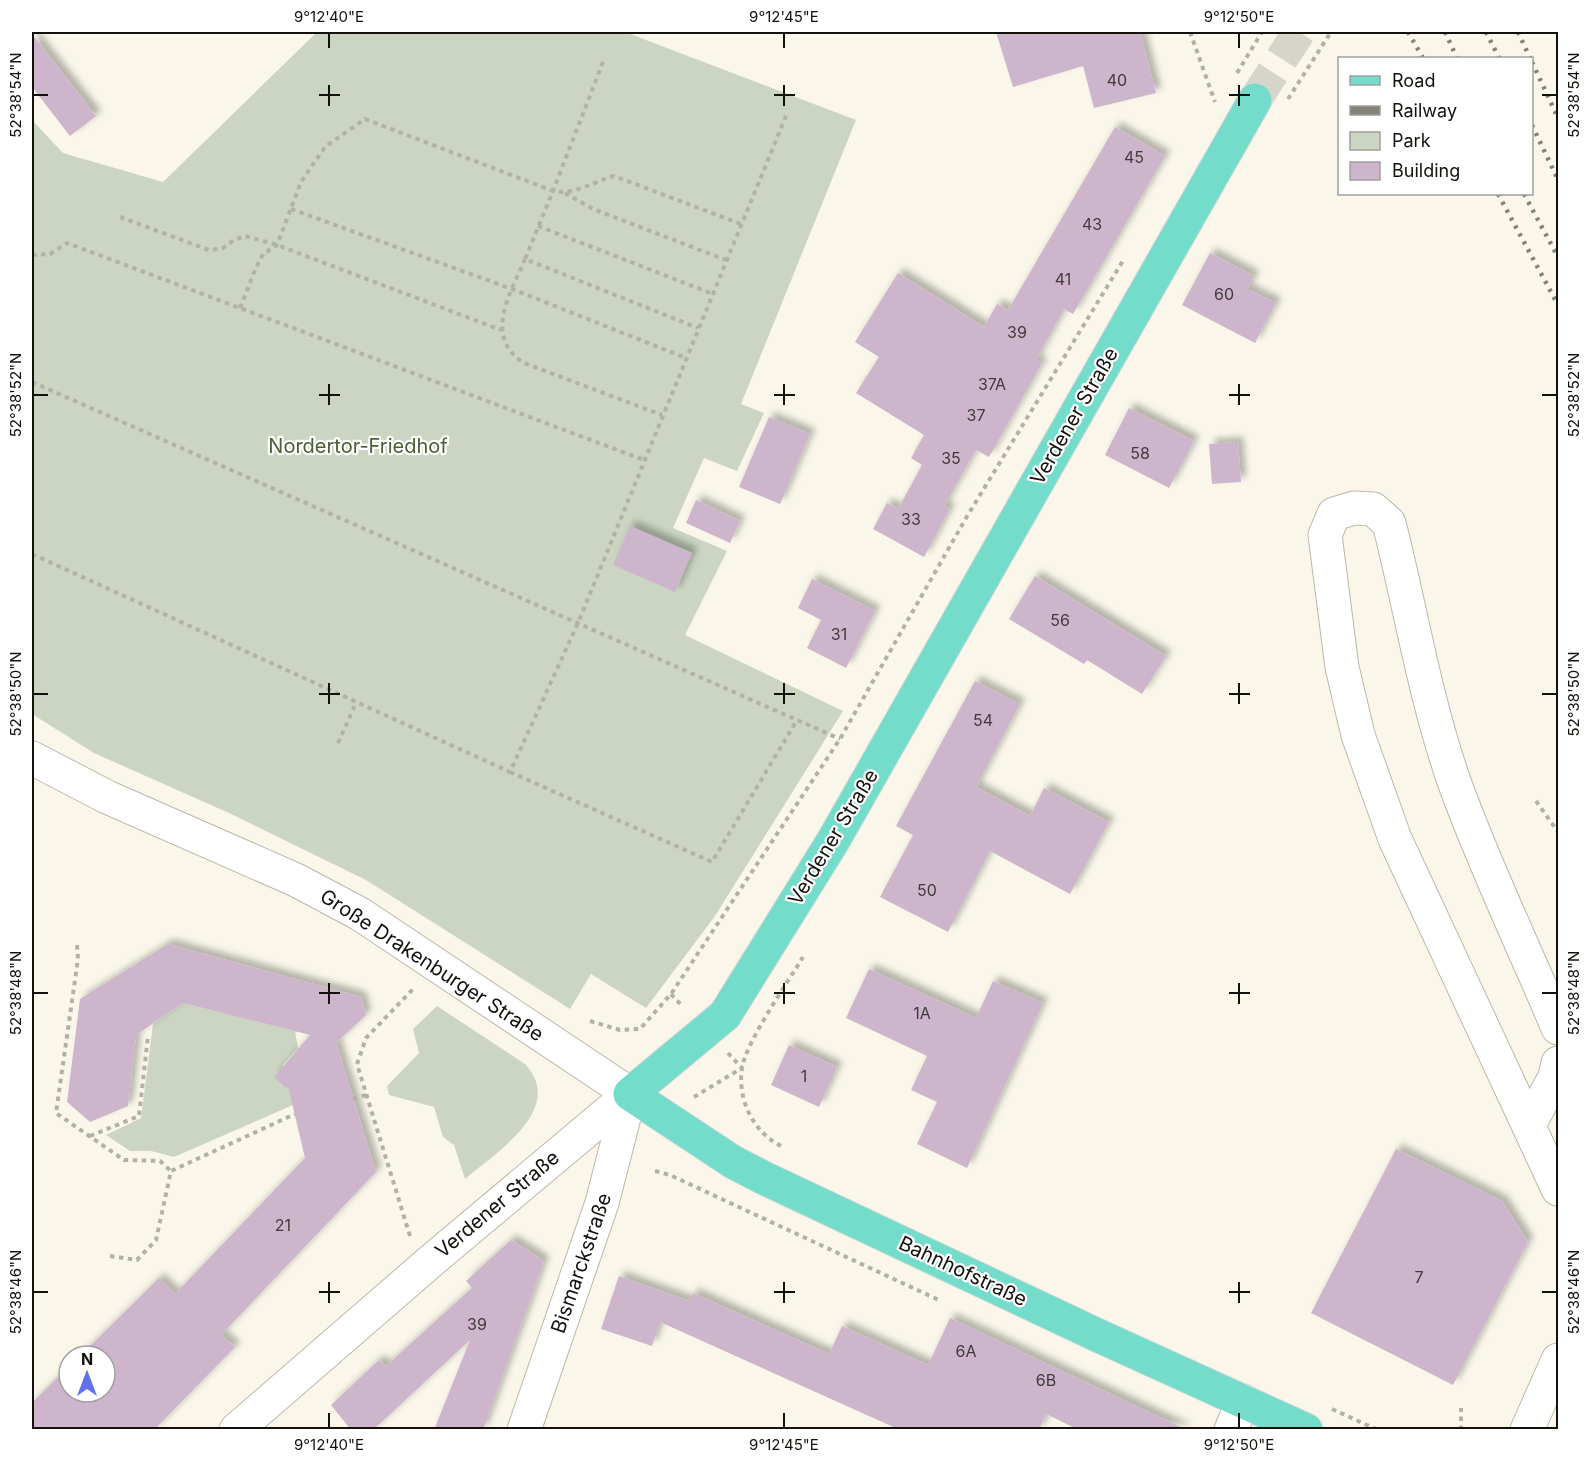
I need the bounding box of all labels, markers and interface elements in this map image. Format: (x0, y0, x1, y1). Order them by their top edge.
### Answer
text: 9°12'40"E (294, 7, 364, 26)
text: 9°12'45"E (749, 7, 819, 26)
text: 9°12'50"E (1204, 7, 1274, 26)
text: 52°38'54"N (6, 52, 25, 138)
text: 52°38'54"N (1564, 52, 1583, 138)
legend (1338, 57, 1533, 195)
house number: 40 (1107, 70, 1127, 90)
text: Road (1392, 70, 1435, 91)
text: Railway (1392, 100, 1457, 121)
text: Park (1392, 130, 1431, 151)
house number: 45 (1124, 147, 1144, 167)
text: Building (1392, 160, 1460, 181)
house number: 43 (1082, 214, 1102, 234)
house number: 41 (1055, 269, 1071, 289)
house number: 60 (1214, 284, 1234, 304)
house number: 39 (1007, 322, 1027, 342)
street label: Verdener Straße (1025, 343, 1123, 489)
text: 52°38'52"N (6, 353, 25, 437)
text: 52°38'52"N (1564, 353, 1583, 437)
house number: 37A (978, 374, 1006, 394)
house number: 37 (967, 405, 985, 425)
park label: Nordertor-Friedhof (268, 434, 448, 458)
house number: 58 (1130, 443, 1150, 463)
house number: 35 (941, 448, 961, 468)
house number: 33 (901, 509, 921, 529)
house number: 56 (1050, 610, 1070, 630)
house number: 31 (831, 624, 847, 644)
text: 52°38'50"N (6, 651, 25, 737)
text: 52°38'50"N (1564, 651, 1583, 737)
house number: 54 (973, 710, 993, 730)
street label: Verdener Straße (783, 765, 883, 909)
house number: 50 (917, 880, 937, 900)
street label: Große Drakenburger Straße (316, 884, 548, 1046)
text: 52°38'48"N (6, 951, 25, 1035)
text: 52°38'48"N (1564, 951, 1583, 1035)
house number: 1A (913, 1003, 931, 1023)
house number: 1 (801, 1066, 807, 1086)
street label: Verdener Straße (430, 1145, 564, 1263)
street label: Bismarckstraße (546, 1190, 616, 1336)
house number: 21 (275, 1215, 291, 1235)
street label: Bahnhofstraße (895, 1231, 1031, 1311)
text: 52°38'46"N (6, 1250, 25, 1334)
text: 52°38'46"N (1564, 1250, 1583, 1334)
house number: 7 (1414, 1267, 1424, 1287)
house number: 39 (467, 1314, 487, 1334)
house number: 6A (956, 1341, 976, 1361)
north arrow (57, 1344, 117, 1404)
text: N (81, 1349, 93, 1369)
house number: 6B (1036, 1370, 1056, 1390)
text: 9°12'40"E (294, 1435, 364, 1454)
text: 9°12'45"E (749, 1435, 819, 1454)
text: 9°12'50"E (1204, 1435, 1274, 1454)

